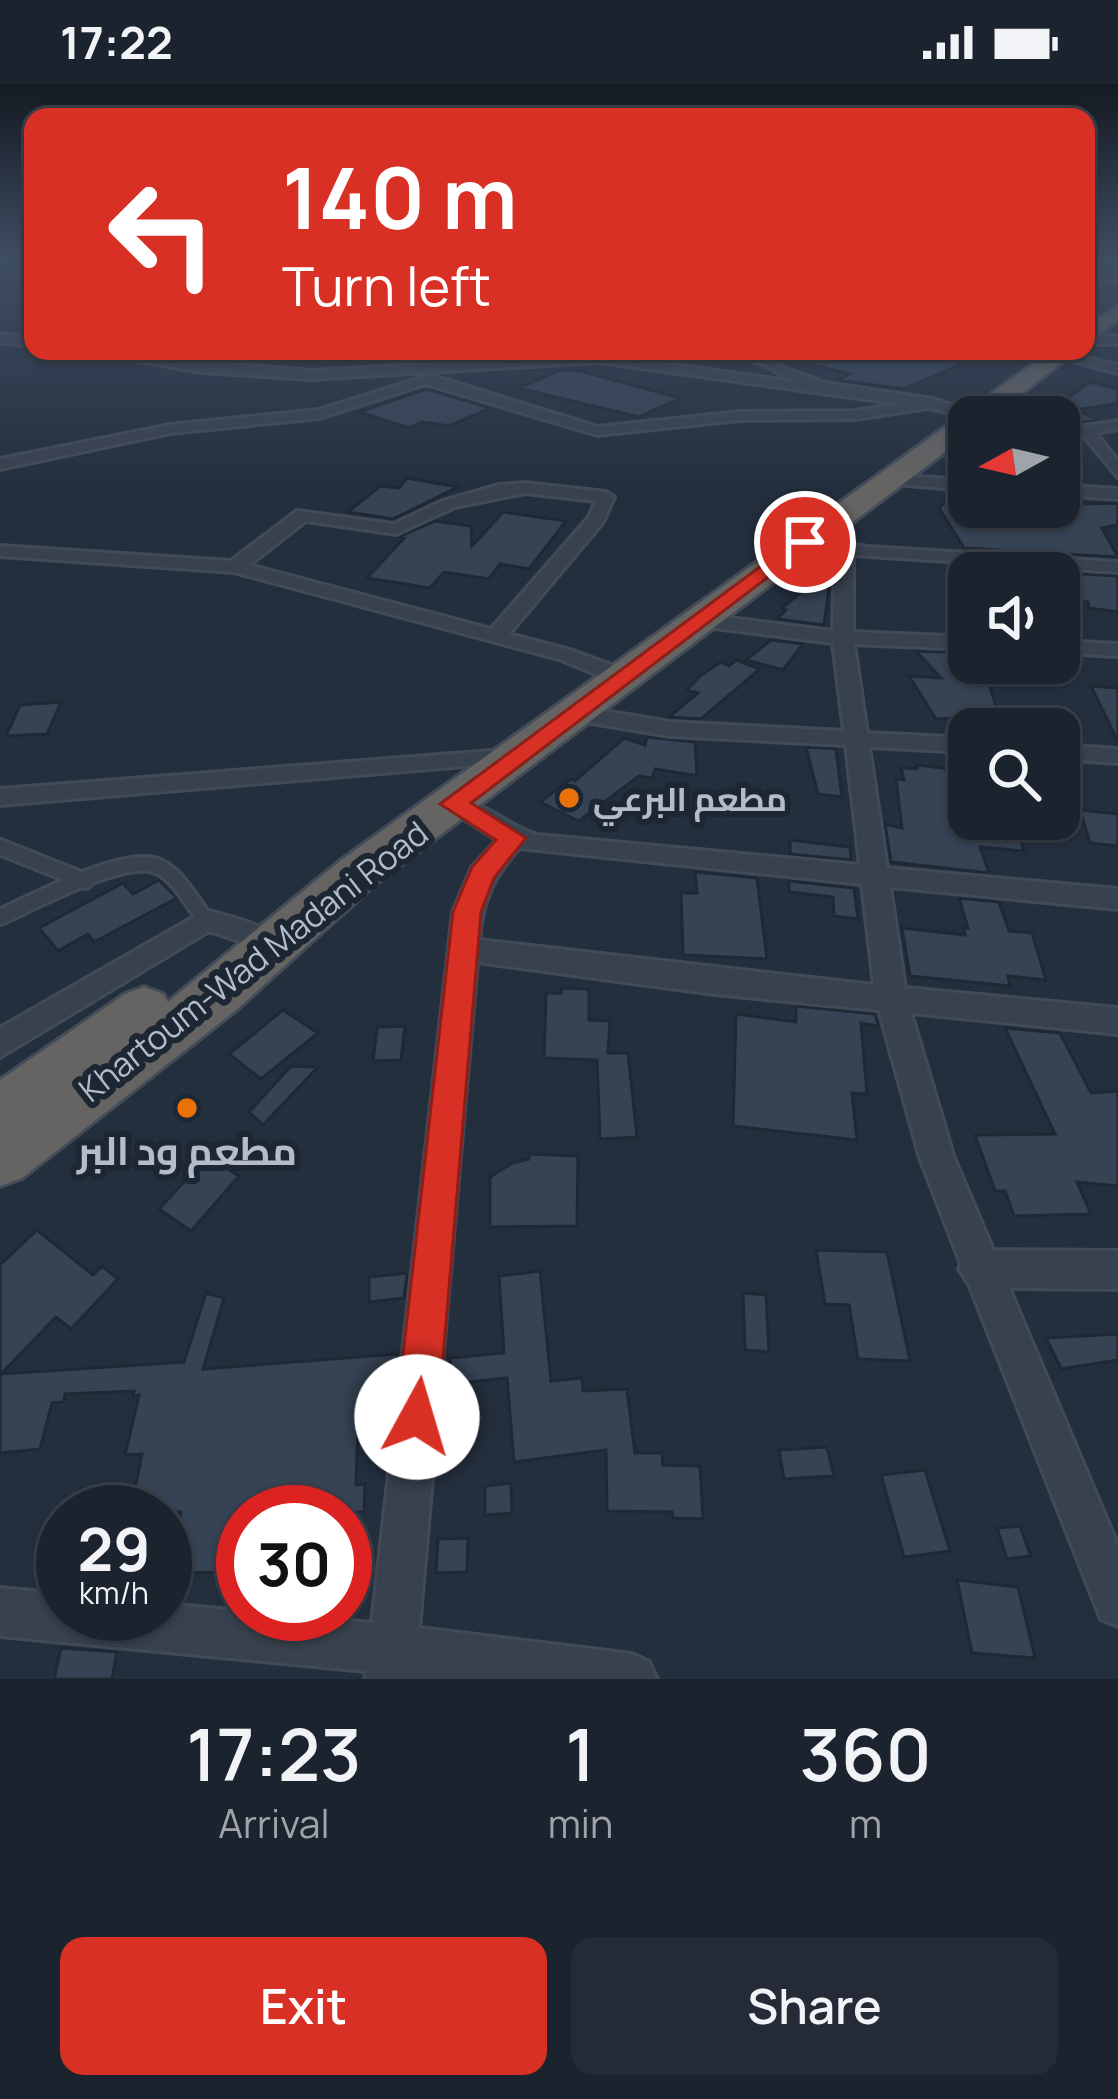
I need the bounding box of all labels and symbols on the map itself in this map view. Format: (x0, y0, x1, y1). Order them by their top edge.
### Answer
north arrow (948, 396, 1080, 528)
pin (754, 491, 856, 593)
place label: مطعم البرعي (593, 776, 787, 826)
marker: مطعم البرعي (556, 785, 582, 811)
street label: Khartoum-Wad Madani Road (69, 810, 437, 1112)
marker: مطعم ود البر (174, 1095, 200, 1121)
place label: مطعم ود البر (76, 1123, 297, 1178)
position arrow (354, 1354, 480, 1480)
speed limit sign: 30 (216, 1485, 372, 1641)

